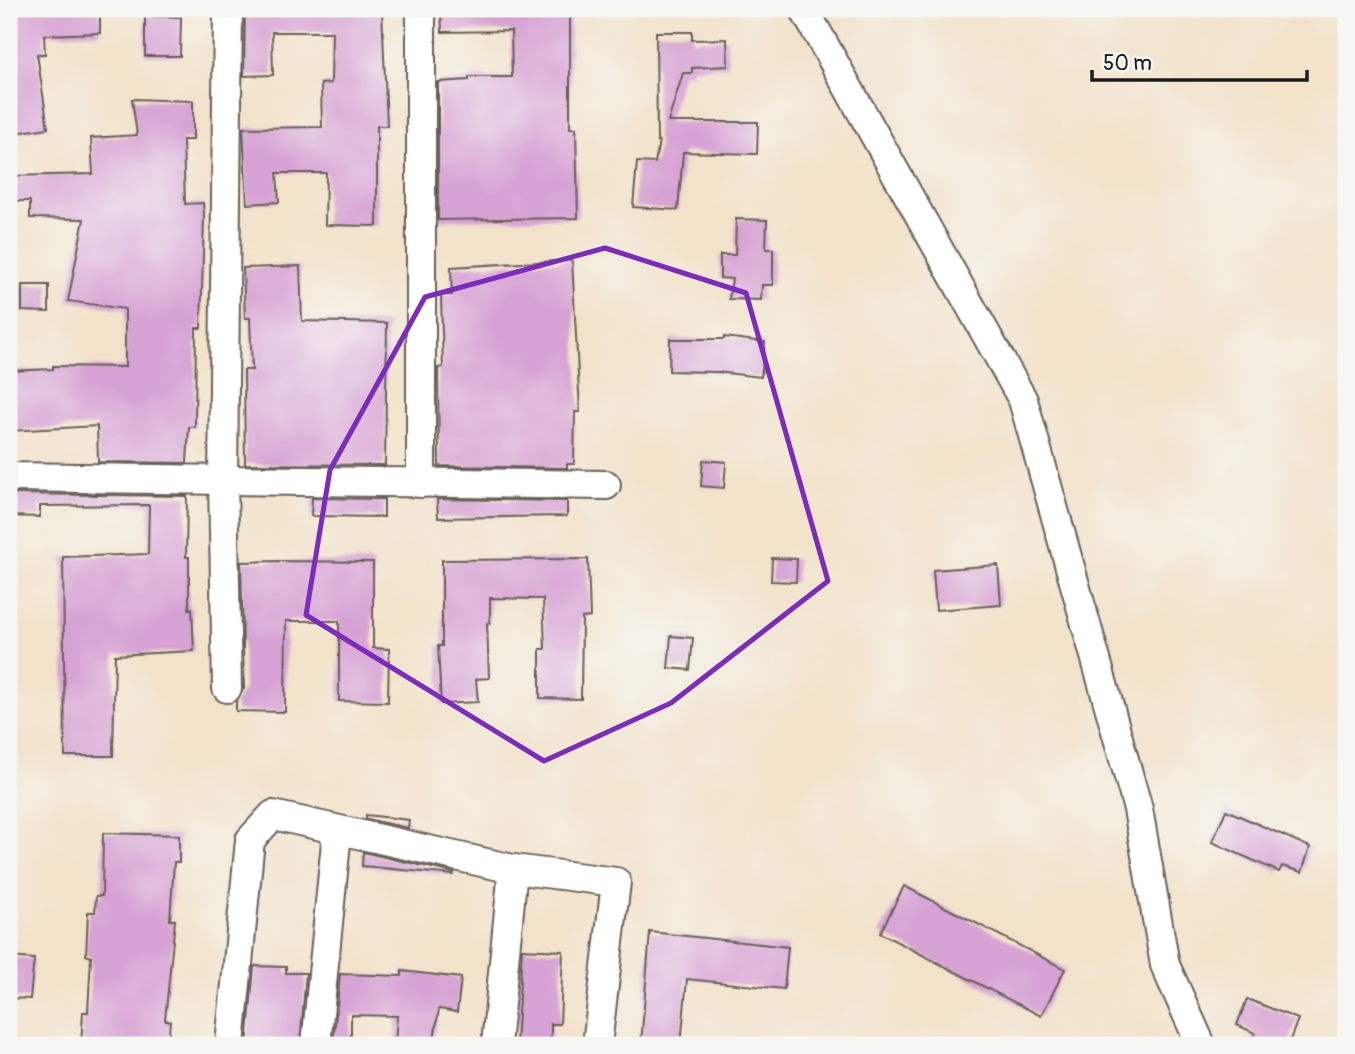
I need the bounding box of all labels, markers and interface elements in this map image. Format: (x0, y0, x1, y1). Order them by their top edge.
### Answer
scale bar (1092, 38, 1308, 82)
text: 50 m (1103, 50, 1152, 77)

